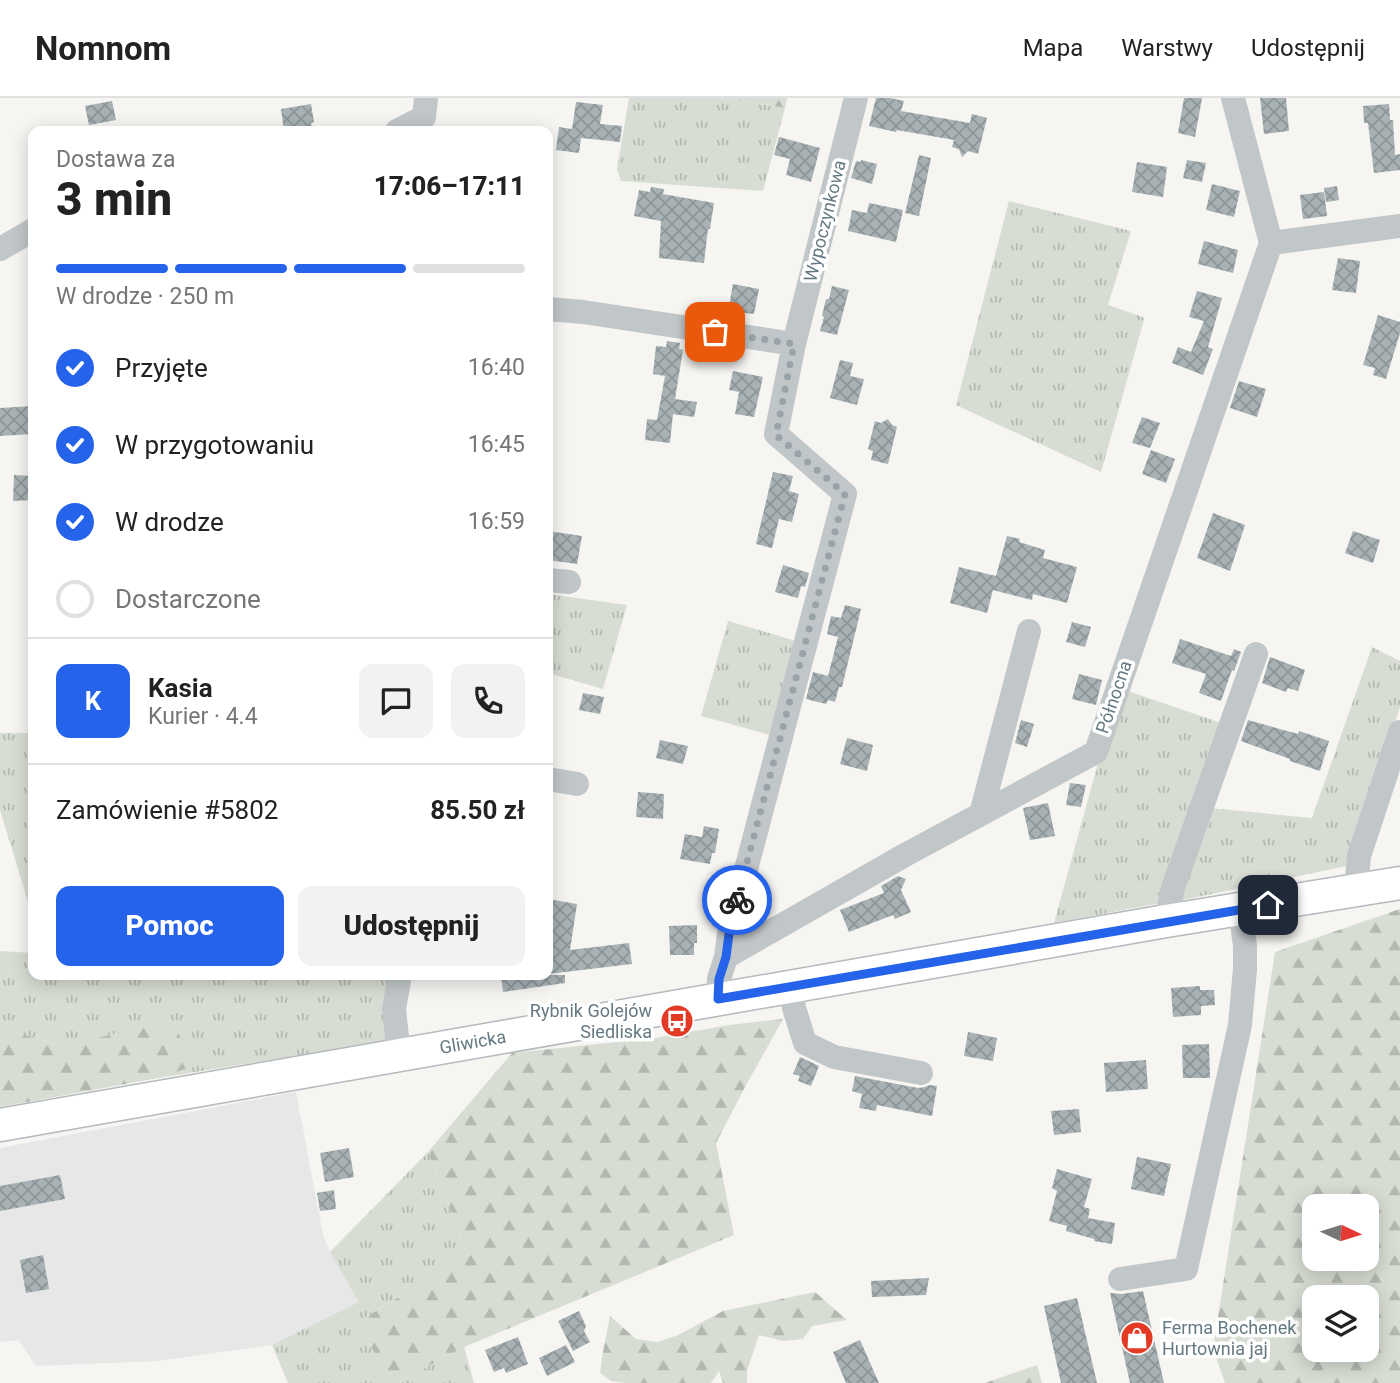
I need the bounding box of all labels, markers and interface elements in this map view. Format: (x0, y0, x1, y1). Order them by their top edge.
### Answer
text: Nomnom (35, 29, 171, 68)
text: Mapa (1023, 34, 1083, 62)
text: Warstwy (1121, 34, 1213, 62)
text: Udostępnij (1251, 34, 1365, 62)
text: Dostawa za (56, 146, 176, 173)
street label: Wypoczynkowa (799, 158, 850, 284)
text: 17:06–17:11 (374, 171, 525, 201)
text: 3 min (56, 172, 172, 226)
text: W drodze · 250 m (56, 283, 234, 310)
pin (685, 302, 745, 362)
icon: bag (696, 313, 734, 351)
icon: check (56, 349, 94, 387)
text: Przyjęte (115, 353, 208, 383)
text: 16:40 (468, 354, 525, 381)
icon: check (56, 426, 94, 464)
text: W przygotowaniu (115, 430, 314, 460)
text: 16:45 (468, 431, 525, 458)
icon: check (56, 503, 94, 541)
text: W drodze (115, 507, 224, 537)
text: 16:59 (468, 508, 525, 535)
text: Dostarczone (115, 584, 261, 614)
street label: Północna (1091, 658, 1136, 736)
button: chat (359, 664, 433, 738)
button: phone (451, 664, 525, 738)
text: Kasia (148, 673, 213, 703)
text: K (85, 686, 101, 716)
text: Kurier · 4.4 (148, 703, 258, 730)
text: Zamówienie #5802 (56, 795, 278, 825)
text: 85.50 zł (430, 795, 525, 825)
courier (702, 865, 772, 935)
pin (1238, 875, 1298, 935)
icon: bike (718, 881, 756, 919)
button: Pomoc (56, 886, 284, 966)
button: Udostępnij (298, 886, 525, 966)
icon: home (1249, 886, 1287, 924)
place label: Rybnik Golejów Siedliska (530, 1000, 652, 1042)
bus stop icon: Rybnik Golejów Siedliska (658, 1002, 696, 1040)
street label: Gliwicka (438, 1026, 508, 1058)
north arrow (1302, 1194, 1379, 1270)
map controls (1302, 1194, 1379, 1362)
button: layers (1302, 1285, 1379, 1362)
place label: Ferma Bochenek Hurtownia jaj (1162, 1317, 1297, 1359)
shop icon: Ferma Bochenek Hurtownia jaj (1118, 1319, 1156, 1357)

